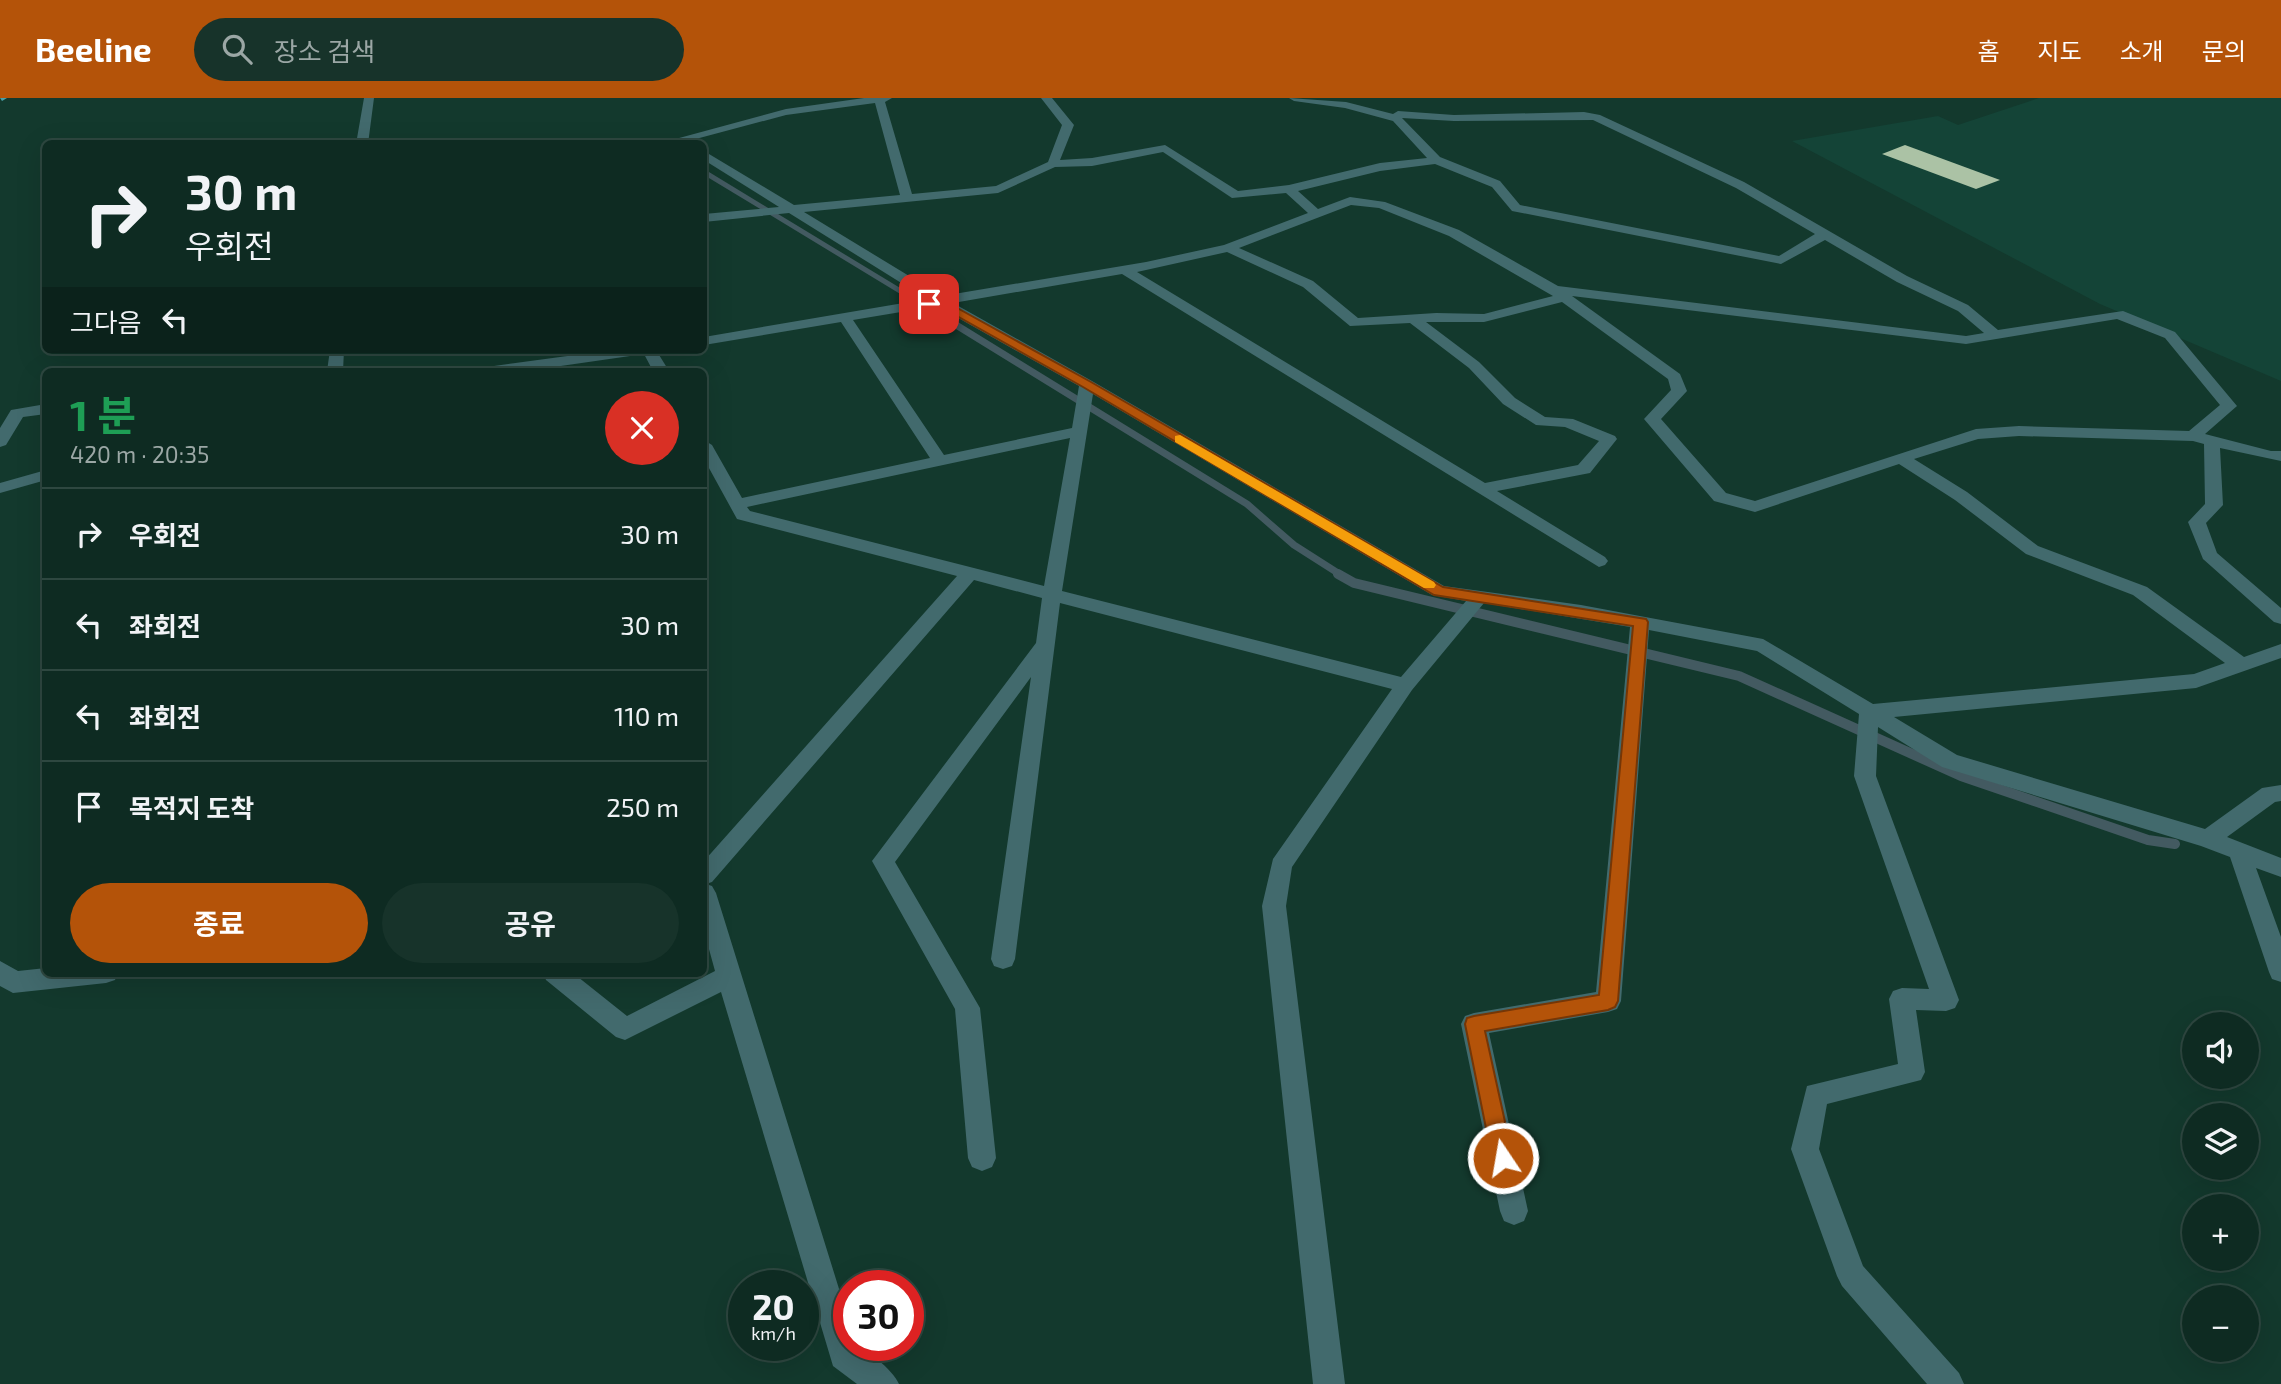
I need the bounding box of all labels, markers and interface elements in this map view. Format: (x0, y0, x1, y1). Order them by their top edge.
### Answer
search box (194, 18, 684, 81)
text: Beeline (35, 29, 152, 69)
icon: search (218, 30, 256, 68)
text: 장소 검색 (274, 35, 375, 66)
text: 홈 (1977, 36, 1999, 65)
text: 지도 (2037, 36, 2082, 65)
text: 소개 (2120, 36, 2164, 65)
text: 문의 (2202, 36, 2246, 65)
text: 30 m (185, 161, 297, 220)
icon: right (70, 168, 161, 259)
text: 우회전 (185, 226, 273, 264)
pin (899, 274, 959, 334)
icon: arrive (910, 285, 948, 323)
icon: left (156, 301, 194, 339)
text: 그다음 (70, 306, 142, 337)
text: 1 분 (70, 389, 136, 439)
button: close (605, 391, 679, 465)
text: 420 m · 20:35 (70, 440, 209, 468)
icon: right (70, 515, 108, 553)
text: 30 m (620, 518, 679, 549)
text: 우회전 (129, 519, 201, 550)
icon: left (70, 606, 108, 644)
text: 30 m (620, 609, 679, 640)
text: 좌회전 (129, 610, 201, 641)
icon: left (70, 697, 108, 735)
text: 110 m (614, 700, 679, 731)
text: 좌회전 (129, 701, 201, 732)
icon: arrive (70, 788, 108, 826)
text: 250 m (606, 791, 679, 822)
text: 목적지 도착 (129, 792, 254, 823)
button: 종료 (70, 883, 368, 963)
button: 공유 (382, 883, 679, 963)
map controls (2182, 1012, 2259, 1362)
button: sound (2182, 1012, 2259, 1089)
button: layers (2182, 1103, 2259, 1180)
position arrow (1466, 1121, 1540, 1195)
button: + (2182, 1194, 2259, 1271)
speed limit sign: 30 (833, 1270, 924, 1361)
text: 20 (752, 1285, 795, 1327)
button: − (2182, 1285, 2259, 1362)
text: km/h (751, 1322, 796, 1344)

